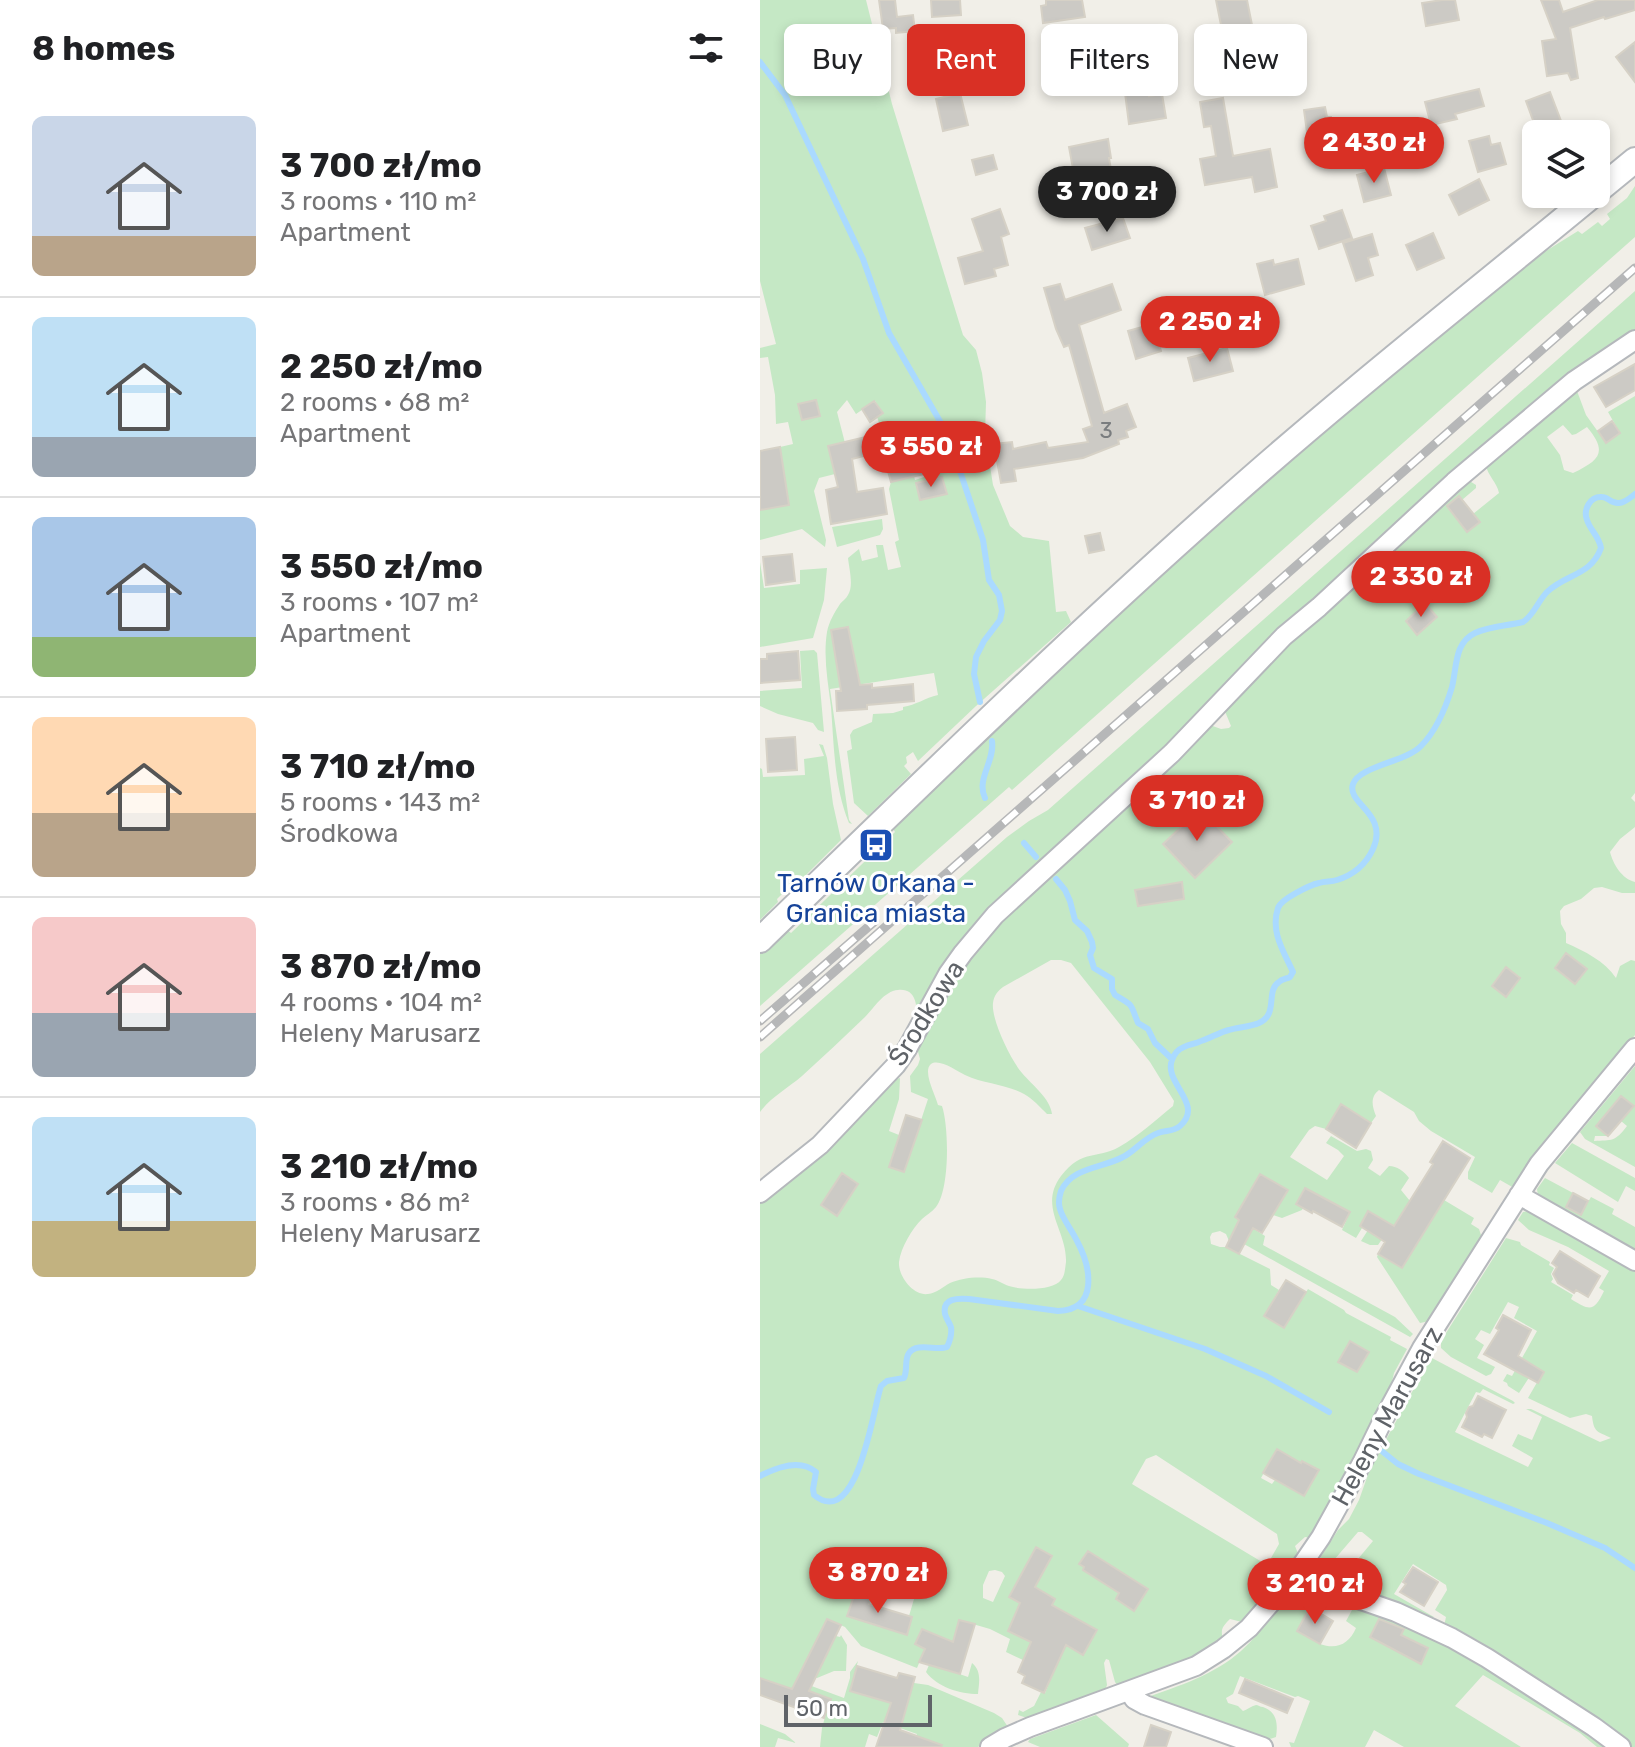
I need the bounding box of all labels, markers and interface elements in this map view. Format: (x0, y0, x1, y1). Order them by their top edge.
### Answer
chip: Buy (784, 24, 891, 96)
chip: Rent (907, 24, 1025, 96)
chip: Filters (1041, 24, 1178, 96)
chip: New (1194, 24, 1307, 96)
icon: filters (684, 26, 728, 70)
text: 8 homes (32, 28, 175, 69)
pin: 2 430 zł (1291, 117, 1457, 185)
map controls (1522, 120, 1610, 208)
button: layers (1522, 120, 1610, 208)
text: 2 430 zł (1322, 127, 1426, 158)
text: 3 700 zł/mo (280, 145, 482, 186)
icon: home (96, 148, 192, 244)
pin: 3 700 zł (1024, 166, 1190, 234)
text: 3 700 zł (1056, 176, 1158, 207)
text: 3 rooms · 110 m² (280, 186, 476, 217)
text: Apartment (280, 217, 411, 248)
pin: 2 250 zł (1127, 296, 1293, 364)
text: 2 250 zł (1159, 306, 1261, 337)
text: 2 250 zł/mo (280, 346, 483, 387)
icon: home (96, 349, 192, 445)
text: 2 rooms · 68 m² (280, 387, 469, 418)
house number: 3 (1099, 417, 1113, 444)
text: Apartment (280, 418, 411, 449)
pin: 3 550 zł (848, 421, 1014, 489)
text: 3 550 zł (880, 431, 982, 462)
text: 3 550 zł/mo (280, 546, 483, 587)
icon: home (96, 549, 192, 645)
pin: 2 330 zł (1338, 551, 1504, 619)
text: 2 330 zł (1369, 561, 1473, 592)
text: 3 rooms · 107 m² (280, 587, 479, 618)
text: Apartment (280, 618, 411, 649)
text: 3 710 zł/mo (280, 746, 476, 787)
icon: home (96, 749, 192, 845)
pin: 3 710 zł (1114, 775, 1280, 843)
text: 3 710 zł (1148, 785, 1246, 816)
text: 5 rooms · 143 m² (280, 787, 480, 818)
text: Środkowa (280, 818, 398, 849)
bus stop icon: Tarnów Orkana - Granica miasta (857, 826, 895, 864)
place label: Tarnów Orkana - Granica miasta (777, 868, 975, 929)
text: 3 870 zł/mo (280, 946, 482, 987)
icon: home (96, 949, 192, 1045)
street label: Środkowa (882, 955, 971, 1072)
text: 4 rooms · 104 m² (280, 987, 482, 1018)
text: Heleny Marusarz (280, 1018, 481, 1049)
text: 3 210 zł/mo (280, 1146, 478, 1187)
icon: home (96, 1149, 192, 1245)
text: 3 rooms · 86 m² (280, 1187, 470, 1218)
text: Heleny Marusarz (280, 1218, 481, 1249)
street label: Heleny Marusarz (1325, 1321, 1450, 1511)
pin: 3 870 zł (795, 1547, 961, 1615)
text: 3 870 zł (827, 1557, 929, 1588)
pin: 3 210 zł (1232, 1558, 1398, 1626)
text: 3 210 zł (1265, 1568, 1365, 1599)
scale bar (784, 1691, 932, 1727)
text: 50 m (796, 1695, 848, 1722)

